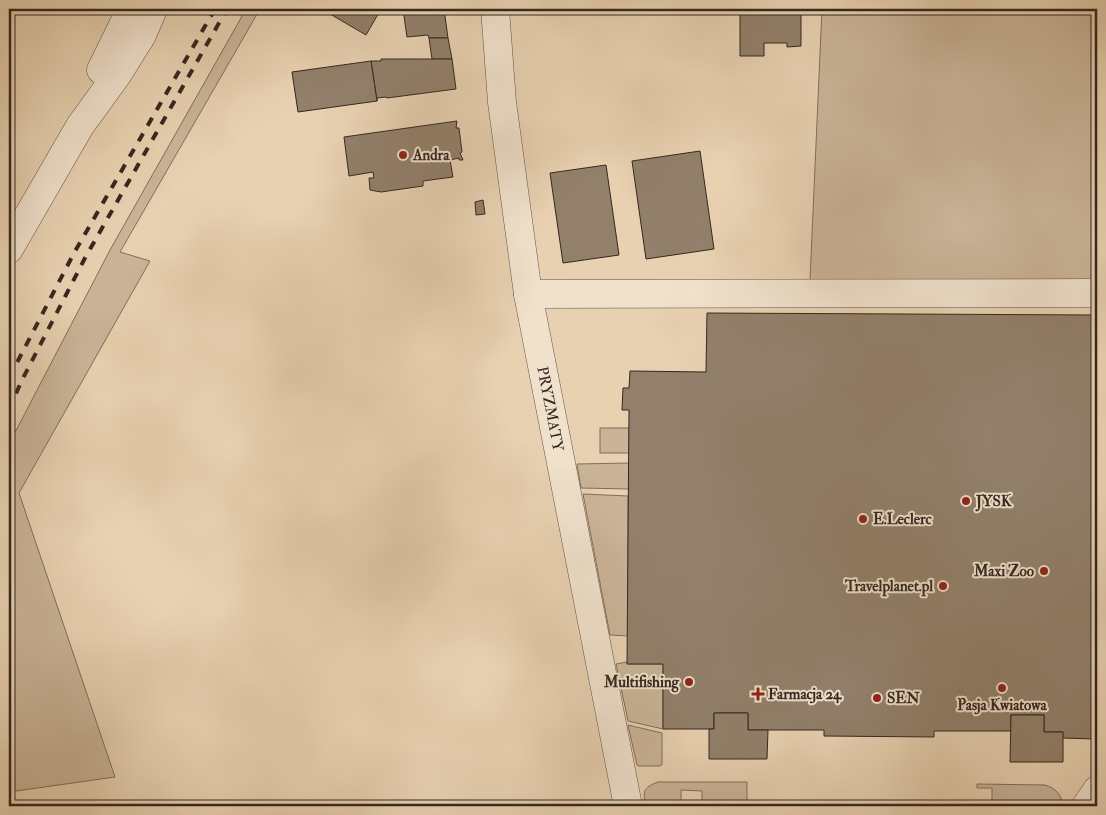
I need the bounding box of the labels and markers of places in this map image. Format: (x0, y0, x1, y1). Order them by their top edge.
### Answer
place label: Andra (412, 146, 450, 165)
marker: Andra (397, 149, 409, 161)
place label: JYSK (975, 492, 1012, 512)
marker: JYSK (960, 495, 972, 507)
place label: E.Leclerc (873, 510, 932, 529)
marker: E.Leclerc (857, 513, 869, 525)
place label: Maxi Zoo (973, 562, 1035, 581)
marker: Maxi Zoo (1038, 565, 1050, 577)
place label: Travelplanet.pl (844, 577, 933, 597)
marker: Travelplanet.pl (937, 580, 949, 592)
place label: Multifishing (603, 673, 680, 693)
marker: Multifishing (683, 676, 695, 688)
marker: Pasja Kwiatowa (996, 682, 1008, 694)
place label: Farmacja 24 (768, 685, 842, 704)
marker: Farmacja 24 (752, 688, 764, 700)
place label: SEN (887, 689, 920, 708)
marker: SEN (871, 692, 883, 704)
place label: Pasja Kwiatowa (957, 696, 1047, 715)

